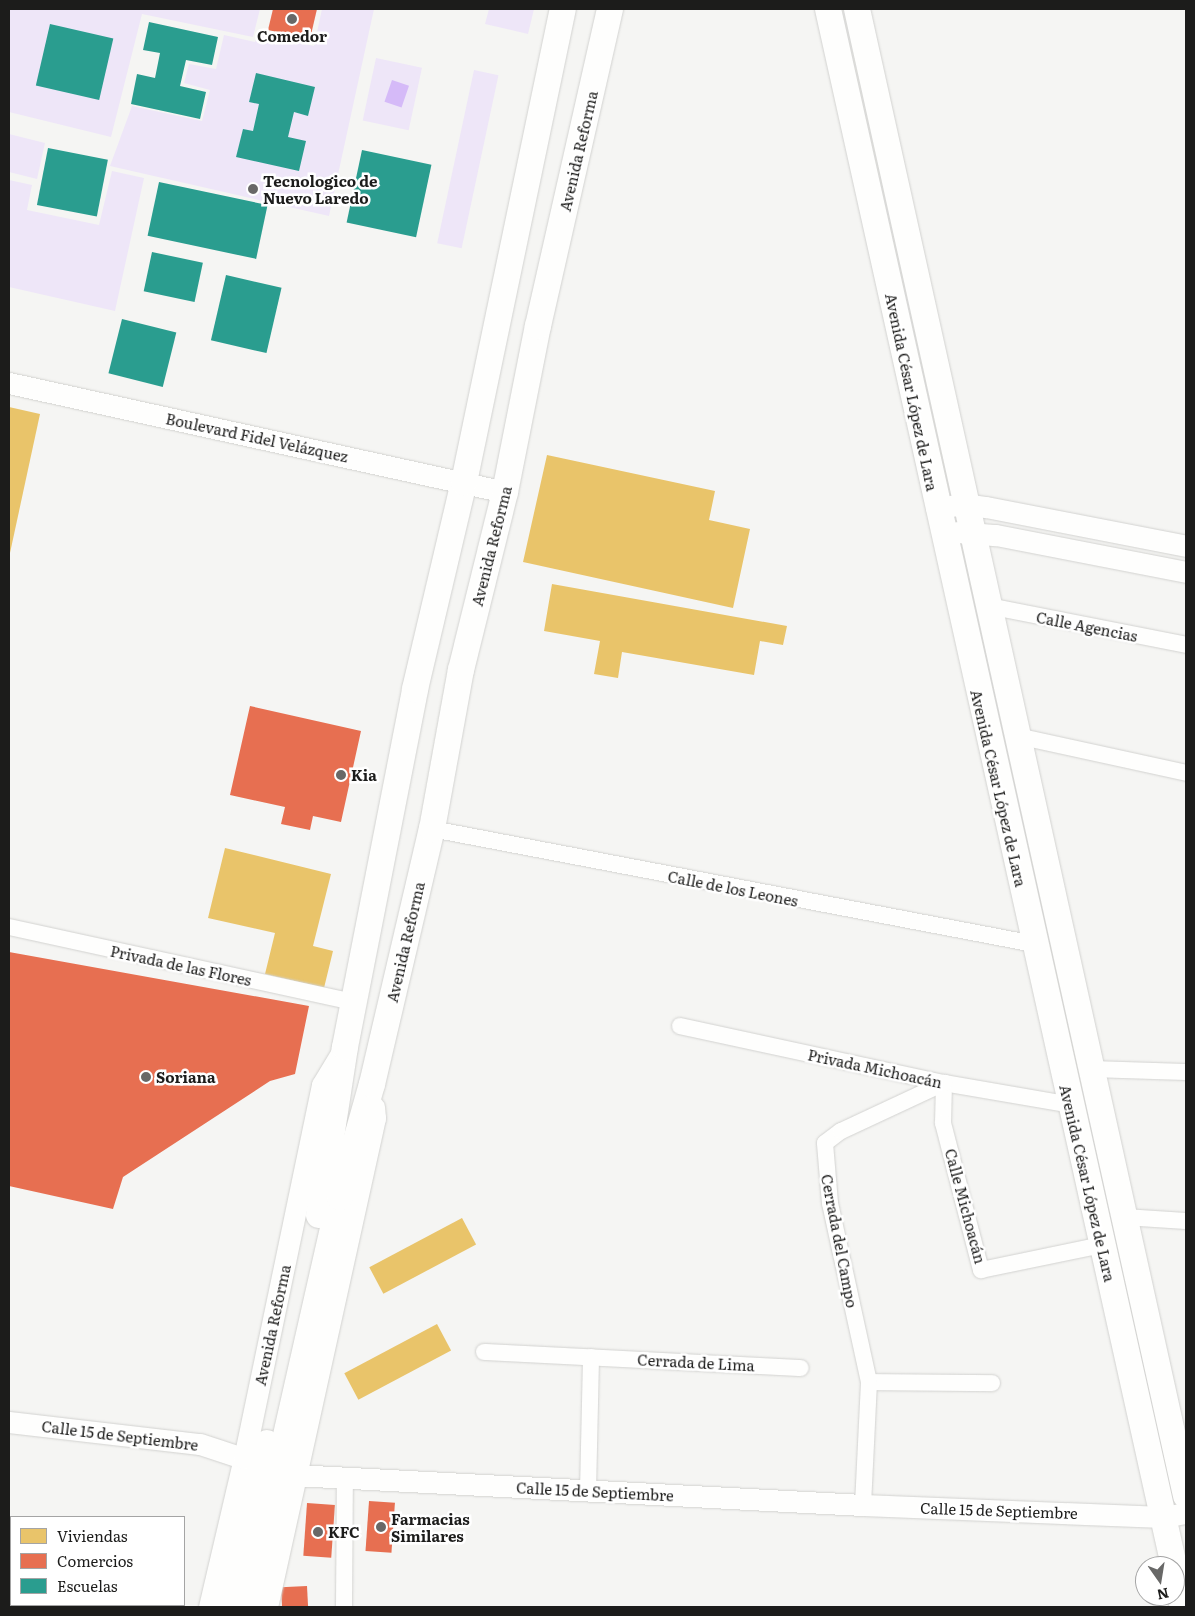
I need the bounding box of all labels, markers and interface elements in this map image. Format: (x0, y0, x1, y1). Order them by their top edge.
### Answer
marker: Comedor (286, 13, 298, 25)
place label: Comedor (257, 27, 327, 45)
street label: Avenida Reforma (555, 89, 601, 213)
place label: Tecnologico de Nuevo Laredo (263, 171, 378, 206)
marker: Tecnologico de Nuevo Laredo (247, 183, 259, 195)
street label: Avenida César López de Lara (882, 291, 942, 493)
street label: Boulevard Fidel Velázquez (164, 409, 350, 465)
street label: Avenida Reforma (467, 484, 515, 608)
street label: Calle Agencias (1035, 607, 1139, 645)
street label: Avenida César López de Lara (968, 688, 1030, 888)
place label: Kia (351, 766, 377, 784)
marker: Kia (335, 769, 347, 781)
street label: Calle de los Leones (666, 867, 800, 909)
street label: Avenida Reforma (382, 880, 428, 1004)
street label: Privada de las Flores (109, 941, 253, 989)
street label: Privada Michoacán (806, 1045, 944, 1091)
place label: Soriana (156, 1068, 216, 1086)
marker: Soriana (140, 1071, 152, 1083)
street label: Avenida César López de Lara (1057, 1083, 1119, 1283)
street label: Calle Michoacán (942, 1147, 990, 1265)
street label: Cerrada del Campo (818, 1173, 862, 1309)
street label: Avenida Reforma (250, 1263, 294, 1387)
street label: Cerrada de Lima (637, 1350, 755, 1374)
street label: Calle 15 de Septiembre (41, 1416, 199, 1454)
street label: Calle 15 de Septiembre (516, 1478, 674, 1504)
street label: Calle 15 de Septiembre (920, 1498, 1078, 1522)
place label: Farmacias Similares (391, 1509, 470, 1544)
legend (10, 1516, 185, 1606)
marker: Farmacias Similares (375, 1521, 387, 1533)
place label: KFC (328, 1523, 360, 1541)
text: Viviendas (57, 1524, 128, 1547)
marker: KFC (312, 1526, 324, 1538)
text: Comercios (57, 1549, 133, 1572)
north arrow (1135, 1556, 1185, 1606)
text: Escuelas (57, 1574, 118, 1597)
text: N (1155, 1584, 1171, 1606)

